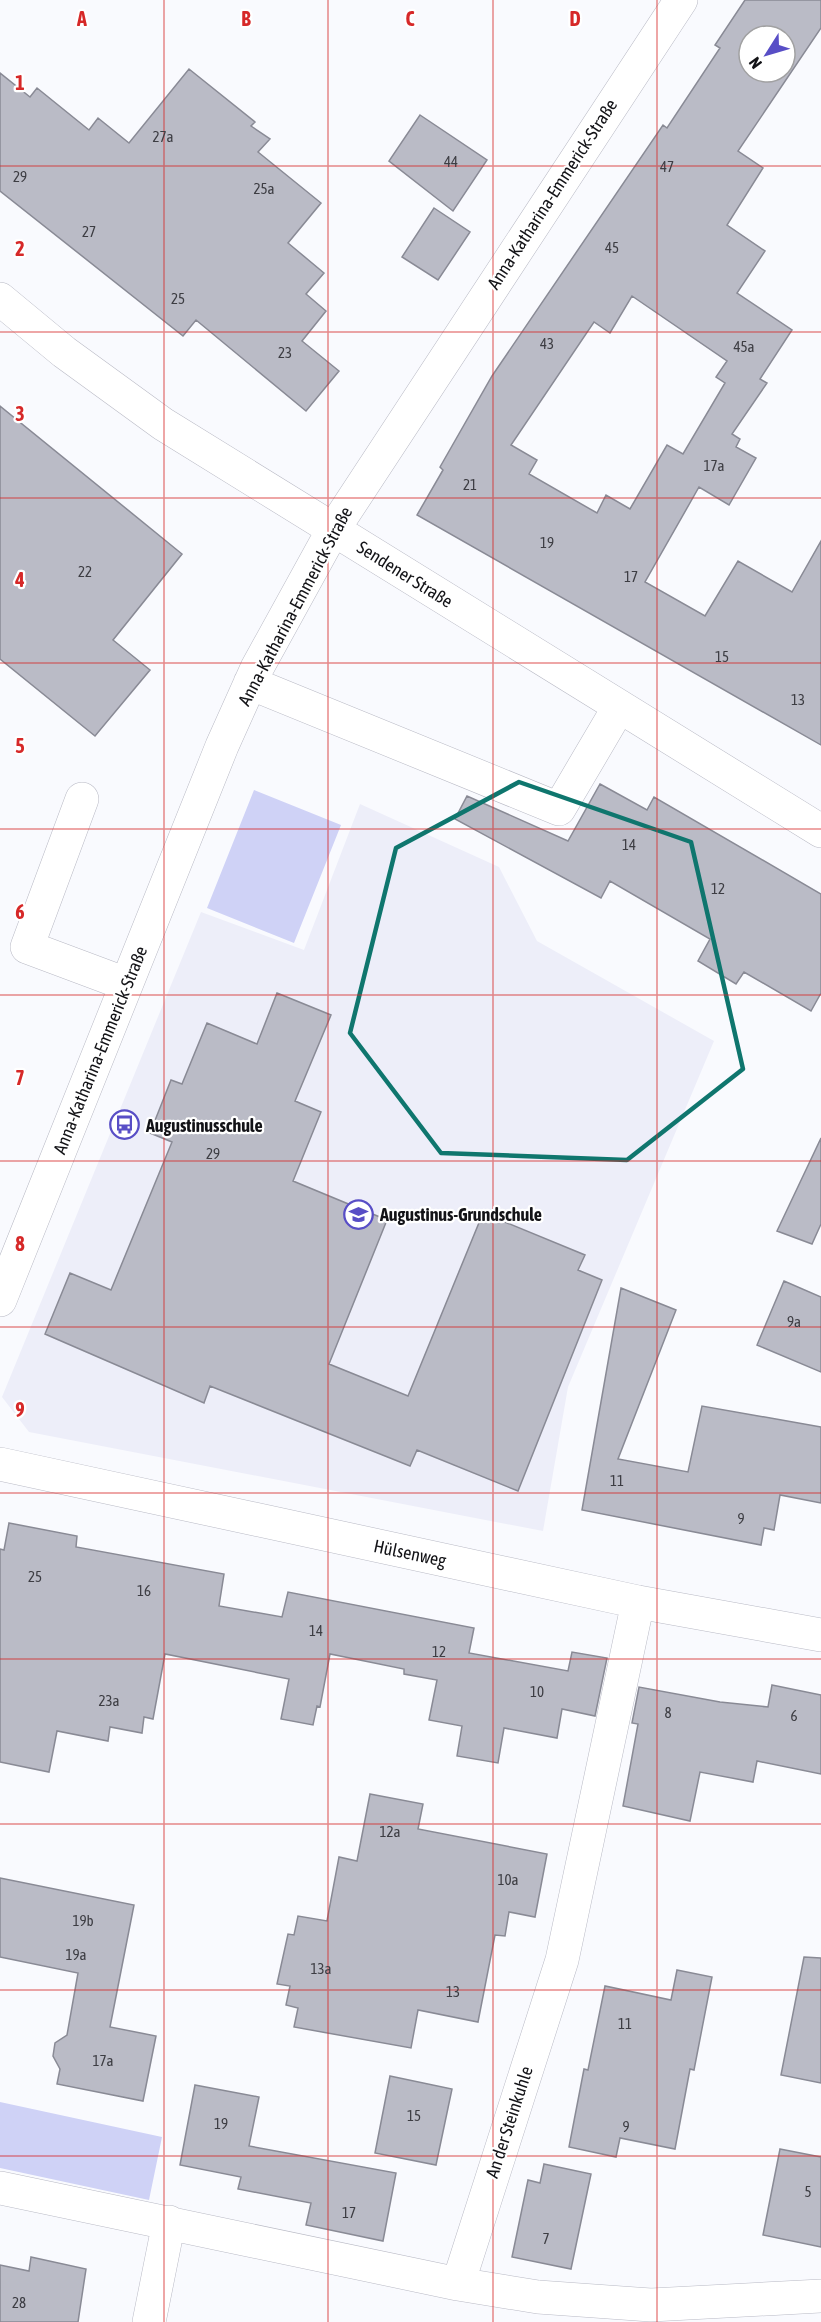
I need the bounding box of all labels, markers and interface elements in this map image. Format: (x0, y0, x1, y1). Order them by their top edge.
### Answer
text: A (76, 7, 87, 30)
text: B (241, 7, 251, 30)
text: C (406, 7, 415, 30)
text: D (569, 7, 581, 30)
north arrow (737, 24, 797, 84)
text: N (745, 54, 765, 72)
text: 1 (15, 71, 25, 94)
street label: Anna-Katharina-Emmerick-Straße (483, 95, 621, 293)
house number: 27a (152, 128, 174, 145)
house number: 44 (444, 153, 458, 170)
house number: 47 (660, 158, 674, 175)
house number: 29 (13, 168, 27, 185)
house number: 25a (253, 180, 275, 197)
house number: 27 (82, 223, 96, 240)
text: 2 (15, 237, 25, 260)
house number: 45 (605, 239, 619, 256)
house number: 25 (171, 290, 185, 307)
house number: 43 (540, 335, 554, 352)
house number: 45a (733, 338, 755, 355)
house number: 23 (278, 344, 292, 361)
text: 3 (15, 402, 25, 425)
house number: 17a (703, 457, 725, 474)
house number: 21 (463, 476, 477, 493)
street label: Anna-Katharina-Emmerick-Straße (234, 503, 356, 709)
house number: 19 (540, 534, 554, 551)
street label: Sendener Straße (353, 536, 457, 612)
house number: 22 (78, 563, 92, 580)
text: 4 (14, 568, 25, 591)
house number: 17 (624, 568, 638, 585)
house number: 15 (715, 648, 729, 665)
house number: 13 (791, 691, 805, 708)
text: 5 (15, 734, 25, 757)
house number: 14 (622, 836, 636, 853)
house number: 12 (711, 880, 725, 897)
text: 6 (15, 900, 25, 923)
street label: Anna-Katharina-Emmerick-Straße (49, 943, 151, 1157)
text: 7 (15, 1066, 25, 1089)
bus stop icon: Augustinusschule (109, 1109, 141, 1141)
place label: Augustinusschule (145, 1115, 263, 1136)
house number: 29 (206, 1145, 220, 1162)
school or university icon: Augustinus-Grundschule (343, 1198, 375, 1230)
place label: Augustinus-Grundschule (379, 1204, 542, 1225)
text: 8 (15, 1232, 25, 1255)
house number: 9a (787, 1313, 801, 1330)
text: 9 (15, 1398, 25, 1421)
house number: 11 (610, 1472, 624, 1489)
house number: 9 (737, 1510, 745, 1527)
street label: Hülsenweg (372, 1535, 448, 1571)
house number: 25 (28, 1568, 42, 1585)
house number: 16 (137, 1582, 151, 1599)
house number: 14 (309, 1622, 323, 1639)
house number: 12 (432, 1643, 446, 1660)
house number: 10 (530, 1683, 544, 1700)
house number: 23a (98, 1692, 120, 1709)
house number: 8 (664, 1704, 672, 1721)
house number: 6 (790, 1707, 798, 1724)
house number: 12a (379, 1823, 401, 1840)
house number: 10a (497, 1871, 519, 1888)
house number: 19b (72, 1912, 94, 1929)
house number: 19a (65, 1946, 87, 1963)
house number: 13a (310, 1960, 332, 1977)
house number: 13 (446, 1983, 460, 2000)
house number: 11 (618, 2015, 632, 2032)
house number: 17a (92, 2052, 114, 2069)
street label: An der Steinkuhle (481, 2063, 537, 2181)
house number: 15 (407, 2107, 421, 2124)
house number: 19 (214, 2115, 228, 2132)
house number: 9 (622, 2118, 630, 2135)
house number: 5 (804, 2183, 812, 2200)
house number: 17 (342, 2204, 356, 2221)
house number: 7 (542, 2230, 550, 2247)
house number: 28 (12, 2294, 26, 2311)

